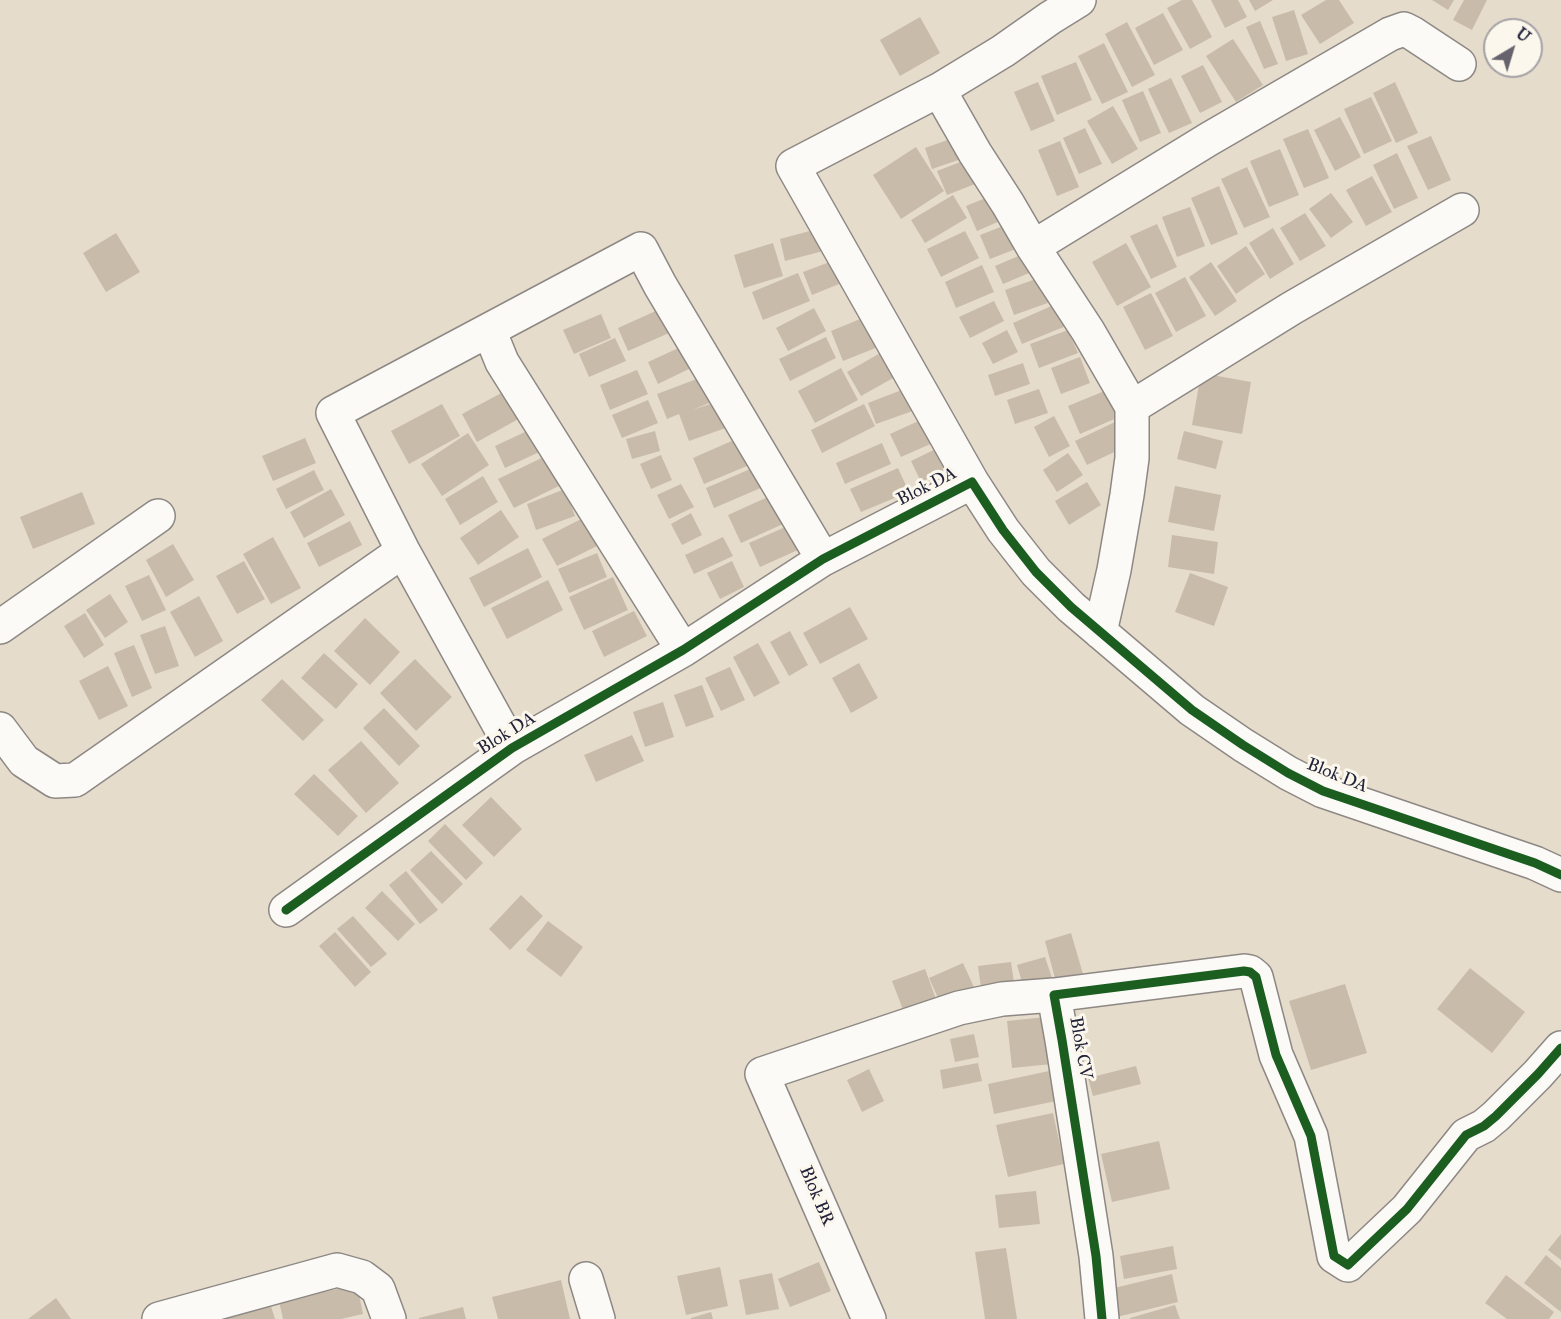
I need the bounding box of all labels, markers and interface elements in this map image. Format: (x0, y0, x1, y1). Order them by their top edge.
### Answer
north arrow (1483, 18, 1543, 78)
text: U (1512, 24, 1534, 46)
street label: Blok DA (894, 463, 960, 511)
street label: Blok DA (474, 708, 540, 760)
street label: Blok DA (1303, 754, 1371, 798)
street label: Blok CV (1064, 1015, 1096, 1081)
street label: Blok BR (794, 1163, 838, 1229)

